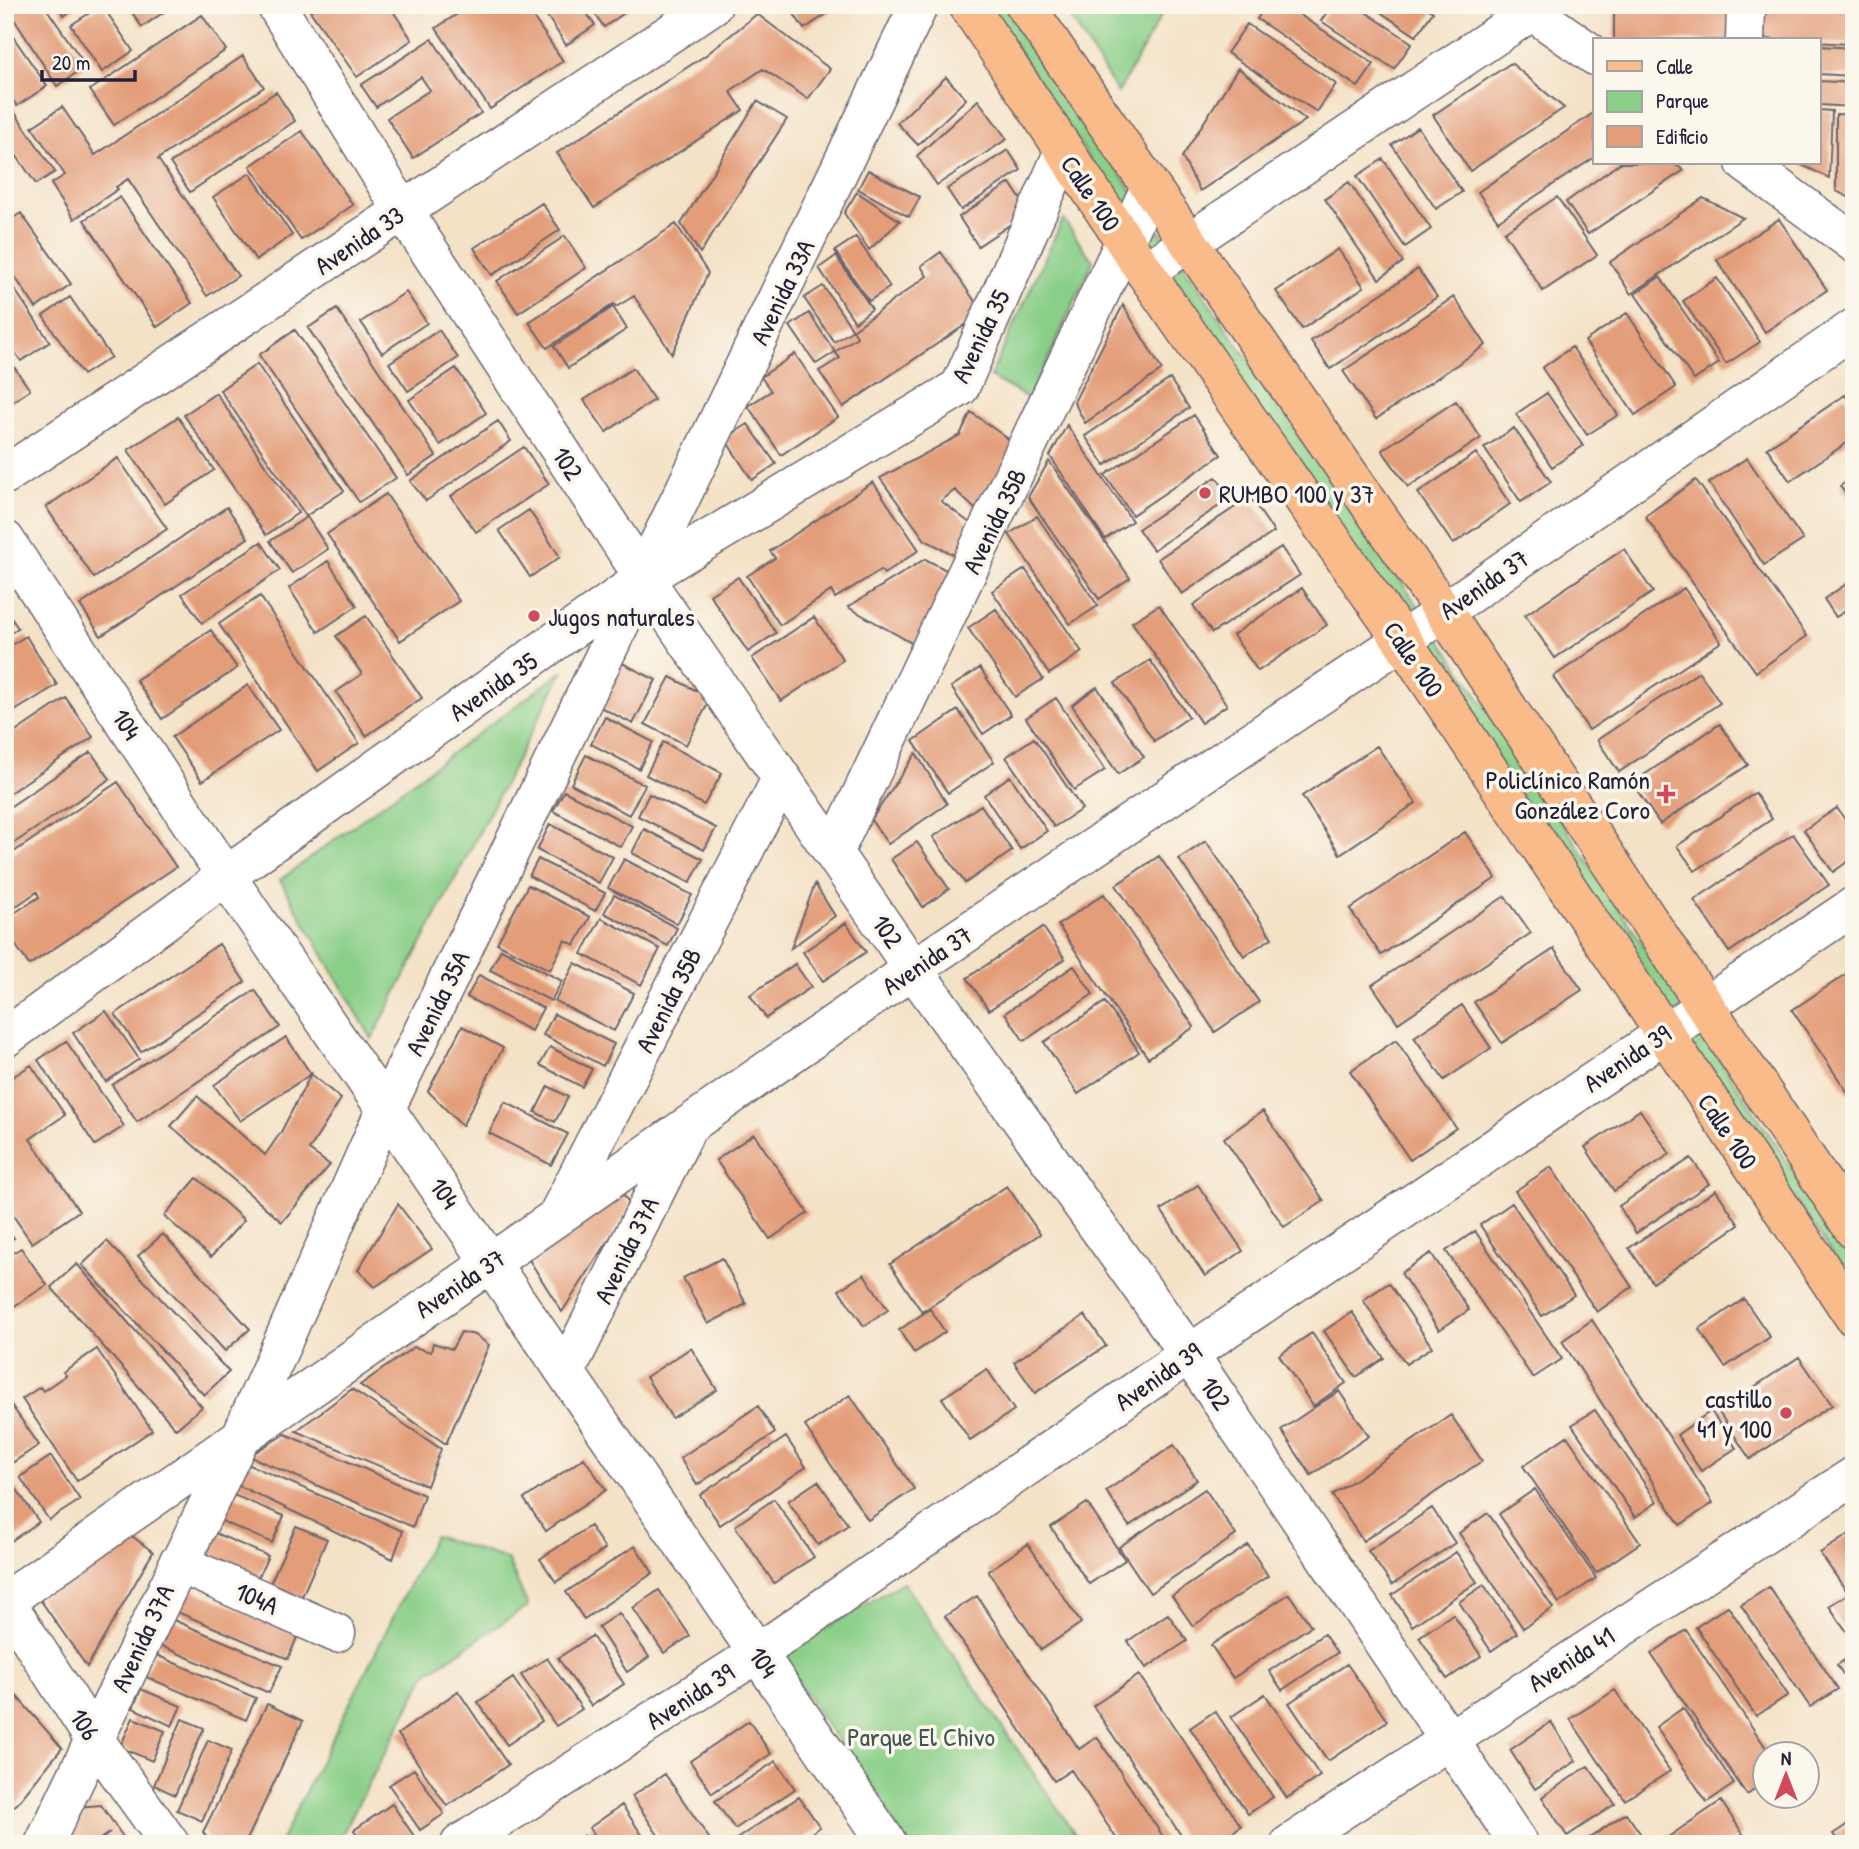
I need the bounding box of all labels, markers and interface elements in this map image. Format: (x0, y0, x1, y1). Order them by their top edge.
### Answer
scale bar (42, 38, 135, 82)
legend (1593, 38, 1820, 164)
text: 20 m (52, 48, 90, 77)
text: Calle (1656, 52, 1693, 81)
text: Parque (1656, 86, 1709, 115)
text: Edificio (1656, 122, 1708, 151)
street label: Calle 100 (1053, 148, 1129, 238)
street label: Avenida 33 (308, 197, 410, 283)
street label: Avenida 33A (741, 233, 823, 351)
street label: Avenida 35 (942, 283, 1018, 389)
street label: 102 (544, 440, 592, 486)
street label: Avenida 35B (953, 462, 1035, 580)
place label: RUMBO 100 y 37 (1219, 476, 1374, 511)
marker: RUMBO 100 y 37 (1197, 485, 1213, 501)
street label: Avenida 37 (1432, 540, 1536, 628)
place label: Jugos naturales (548, 599, 695, 634)
marker: Jugos naturales (526, 608, 542, 624)
street label: Calle 100 (1376, 614, 1452, 704)
street label: Avenida 35 (442, 643, 544, 729)
street label: 104 (104, 702, 150, 746)
place label: Policlínico Ramón González Coro (1485, 762, 1650, 827)
marker: Policlínico Ramón González Coro (1656, 784, 1676, 804)
street label: 102 (864, 907, 912, 955)
street label: Avenida 37 (875, 917, 979, 1003)
street label: Avenida 35B (627, 942, 709, 1058)
street label: Avenida 35A (397, 944, 478, 1061)
street label: Avenida 39 (1576, 1016, 1678, 1100)
street label: Calle 100 (1690, 1086, 1766, 1176)
street label: 104 (422, 1170, 468, 1216)
street label: Avenida 37A (585, 1191, 667, 1309)
street label: Avenida 37 (408, 1240, 512, 1326)
street label: Avenida 39 (1108, 1333, 1208, 1419)
street label: 102 (1192, 1369, 1240, 1417)
place label: castillo 41 y 100 (1697, 1381, 1772, 1446)
marker: castillo 41 y 100 (1778, 1405, 1794, 1421)
street label: 104A (230, 1573, 284, 1623)
street label: Avenida 37A (102, 1578, 182, 1697)
street label: Avenida 41 (1521, 1618, 1621, 1700)
street label: 104 (741, 1639, 787, 1685)
street label: Avenida 39 (639, 1654, 741, 1738)
street label: 106 (62, 1701, 108, 1747)
park label: Parque El Chivo (847, 1719, 995, 1754)
north arrow (1750, 1741, 1820, 1811)
text: N (1781, 1745, 1791, 1771)

